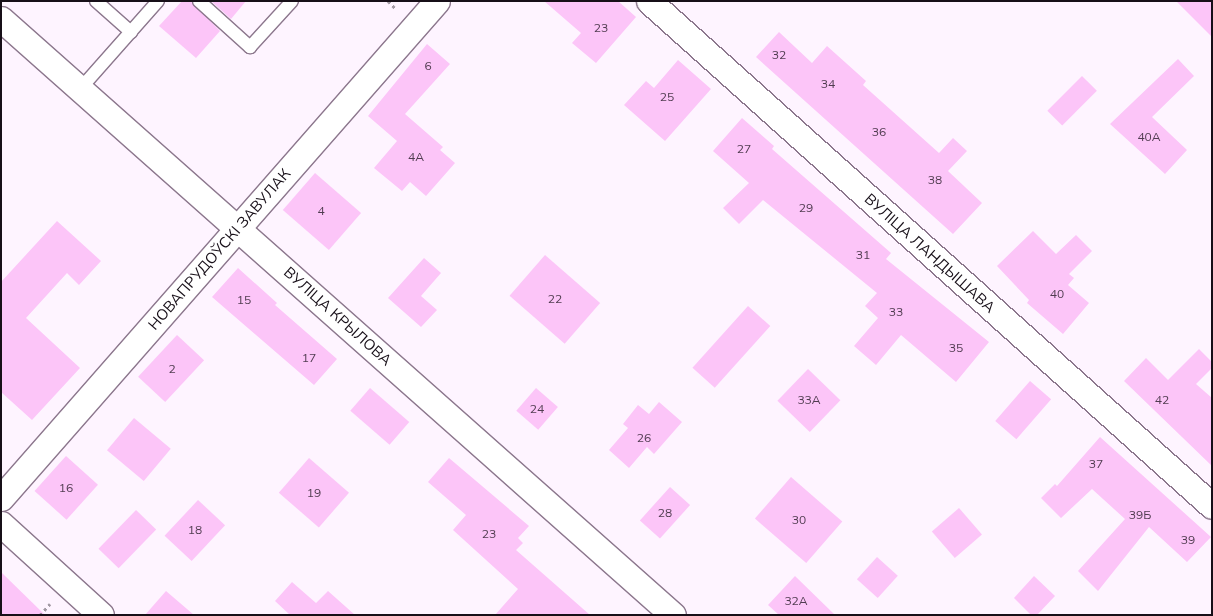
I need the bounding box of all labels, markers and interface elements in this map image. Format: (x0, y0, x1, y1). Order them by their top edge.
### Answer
house number: 23 (594, 21, 608, 35)
house number: 32 (772, 48, 786, 62)
house number: 6 (424, 59, 432, 73)
house number: 34 (821, 77, 835, 91)
house number: 25 (660, 90, 674, 104)
house number: 36 (872, 125, 886, 139)
house number: 40А (1137, 130, 1161, 144)
house number: 27 (737, 142, 751, 156)
house number: 4А (408, 150, 424, 164)
street label: НОВАПРУДОЎСКІ ЗАВУЛАК (144, 165, 294, 333)
house number: 38 (928, 173, 942, 187)
street label: ВУЛІЦА ЛАНДЫШАВА (861, 190, 999, 316)
house number: 29 (799, 201, 813, 215)
house number: 4 (317, 204, 325, 218)
house number: 31 (856, 248, 870, 262)
street label: ВУЛІЦА КРЫЛОВА (280, 263, 396, 369)
house number: 40 (1050, 287, 1064, 301)
house number: 22 (548, 292, 562, 306)
house number: 15 (237, 293, 251, 307)
house number: 33 (889, 305, 903, 319)
house number: 35 (949, 341, 963, 355)
house number: 17 (302, 351, 316, 365)
house number: 2 (168, 362, 176, 376)
house number: 33А (797, 393, 821, 407)
house number: 42 (1155, 393, 1169, 407)
house number: 24 (530, 402, 544, 416)
house number: 26 (637, 431, 651, 445)
house number: 37 (1089, 457, 1103, 471)
house number: 16 (59, 481, 73, 495)
house number: 19 (307, 486, 321, 500)
house number: 28 (658, 506, 672, 520)
house number: 39Б (1129, 508, 1151, 522)
house number: 30 (792, 513, 806, 527)
house number: 18 (188, 523, 202, 537)
house number: 23 (482, 527, 496, 541)
house number: 39 (1181, 533, 1195, 547)
house number: 32А (784, 594, 808, 608)

